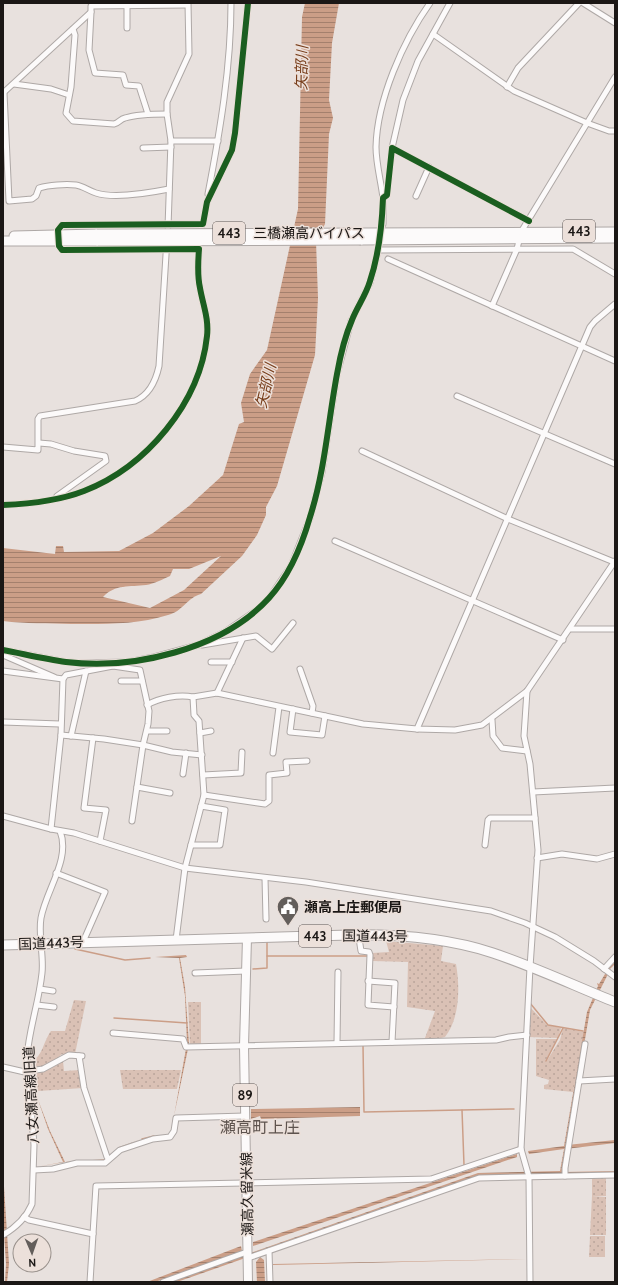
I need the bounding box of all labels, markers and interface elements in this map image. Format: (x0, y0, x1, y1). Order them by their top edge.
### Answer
water label: 矢部川 (293, 43, 311, 91)
road number: 443 (563, 220, 595, 242)
road number: 443 (213, 222, 245, 244)
street label: 三橋瀬高バイパス (253, 224, 365, 242)
water label: 矢部川 (252, 360, 280, 410)
public building icon: 瀬高上庄郵便局 (275, 894, 301, 927)
place label: 瀬高上庄郵便局 (304, 898, 402, 916)
road number: 443 (299, 925, 331, 947)
street label: 国道443号 (342, 926, 408, 946)
street label: 国道443号 (18, 933, 84, 953)
street label: 八女瀬高線旧道 (19, 1046, 43, 1144)
road number: 89 (233, 1084, 257, 1106)
district label: 瀬高町上庄 (220, 1118, 300, 1137)
street label: 瀬高久留米線 (237, 1152, 257, 1236)
north arrow (12, 1233, 52, 1273)
text: N (28, 1256, 36, 1270)

